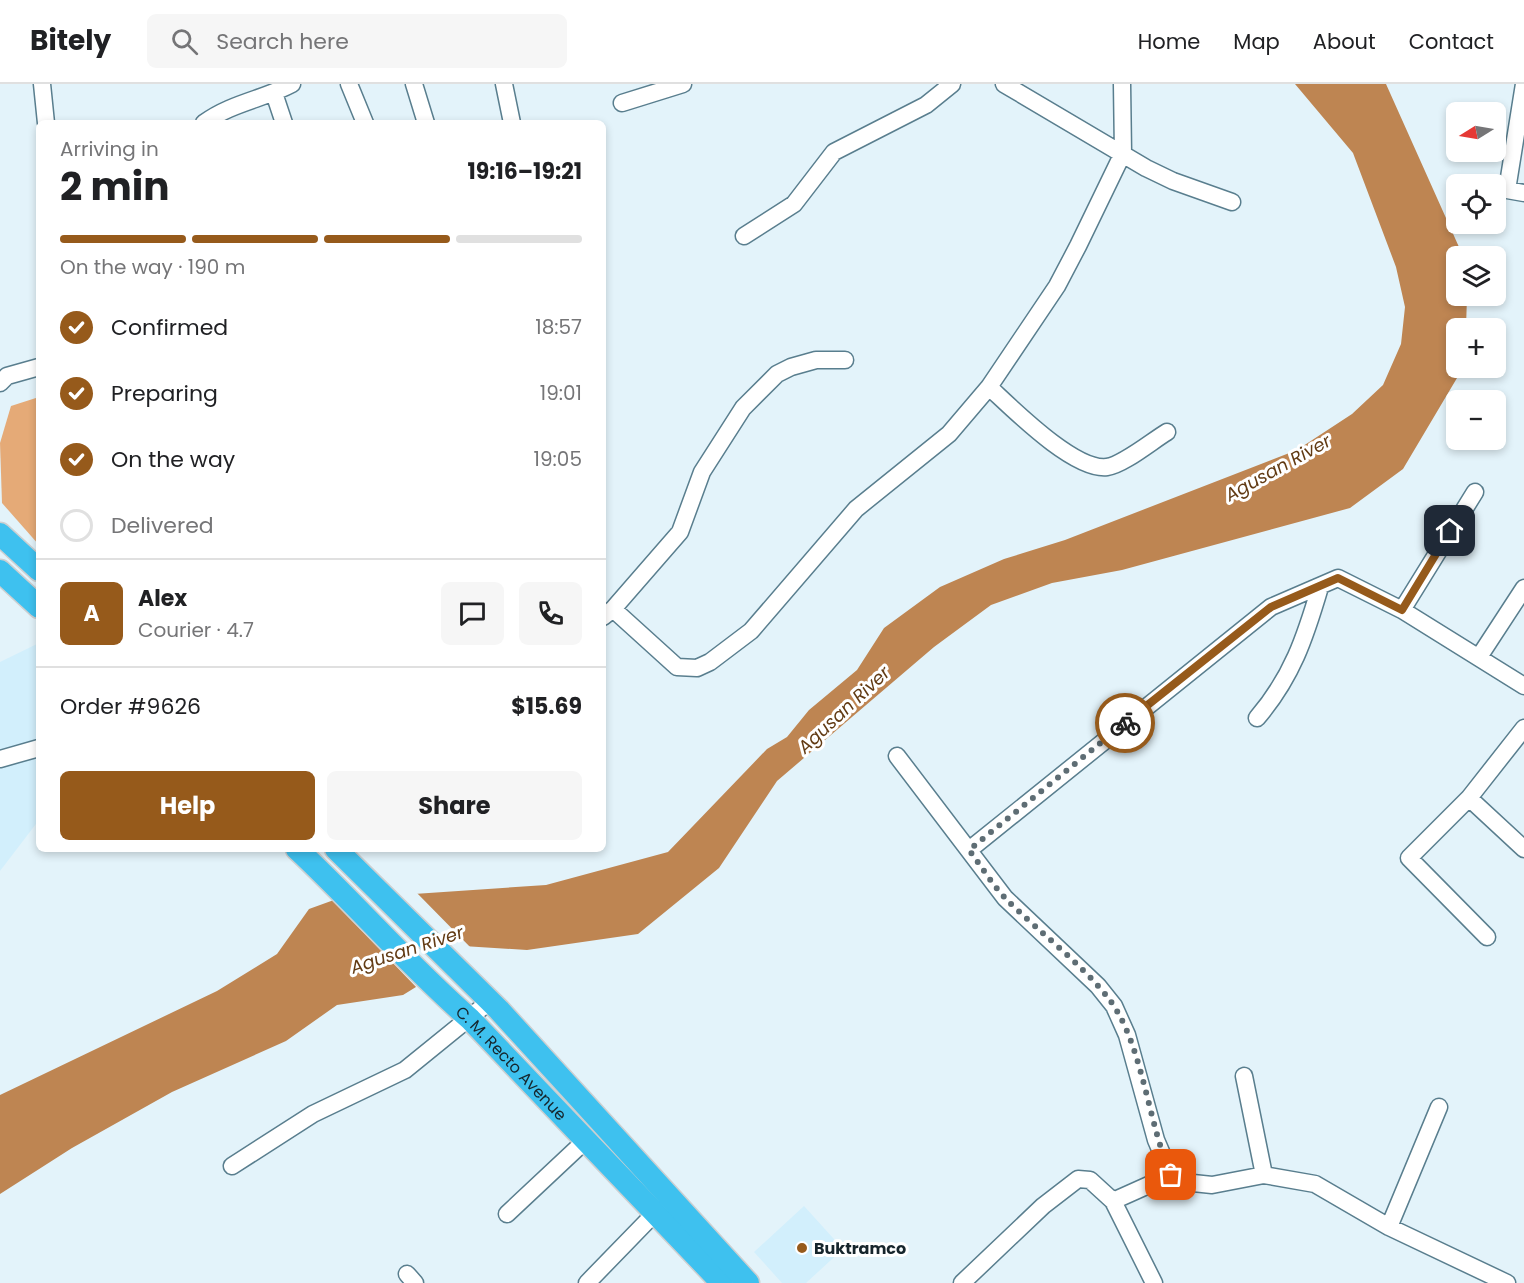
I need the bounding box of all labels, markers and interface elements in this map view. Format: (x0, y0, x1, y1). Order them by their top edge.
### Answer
search box (147, 14, 567, 68)
text: Bitely (30, 21, 111, 60)
icon: search (168, 25, 201, 58)
text: Search here (216, 26, 349, 57)
text: Home (1138, 27, 1200, 56)
text: Map (1233, 27, 1280, 56)
text: About (1313, 27, 1376, 56)
text: Contact (1409, 27, 1494, 56)
north arrow (1446, 102, 1506, 162)
map controls (1446, 102, 1506, 450)
text: Arriving in (60, 135, 159, 163)
text: 19:16–19:21 (467, 156, 582, 187)
text: 2 min (60, 159, 170, 214)
button: locate (1446, 174, 1506, 234)
button: layers (1446, 246, 1506, 306)
text: On the way · 190 m (60, 253, 245, 281)
icon: check (60, 311, 93, 344)
text: Confirmed (111, 312, 228, 343)
text: 18:57 (535, 313, 582, 341)
button: + (1446, 318, 1506, 378)
icon: check (60, 377, 93, 410)
text: Preparing (111, 378, 218, 409)
text: 19:01 (540, 379, 582, 407)
button: − (1446, 390, 1506, 450)
water label: Agusan River (1219, 428, 1336, 507)
icon: check (60, 443, 93, 476)
text: On the way (111, 444, 235, 475)
text: 19:05 (534, 445, 582, 473)
pin (1424, 505, 1475, 556)
text: Delivered (111, 510, 214, 541)
icon: home (1433, 514, 1466, 547)
button: chat (441, 582, 504, 645)
button: phone (519, 582, 582, 645)
text: Alex (138, 583, 187, 614)
text: A (83, 598, 100, 629)
text: Courier · 4.7 (138, 616, 254, 644)
water label: Agusan River (791, 660, 896, 760)
text: Order #9626 (60, 691, 201, 722)
text: $15.69 (511, 691, 582, 722)
courier (1095, 693, 1155, 753)
icon: bike (1109, 707, 1142, 740)
button: Help (60, 771, 315, 840)
button: Share (327, 771, 582, 840)
water label: Agusan River (346, 919, 468, 980)
street label: C. M. Recto Avenue (451, 1001, 572, 1126)
pin (1145, 1149, 1196, 1200)
icon: bag (1154, 1158, 1187, 1191)
place label: Buktramco (814, 1237, 906, 1260)
marker: Buktramco (795, 1241, 809, 1255)

